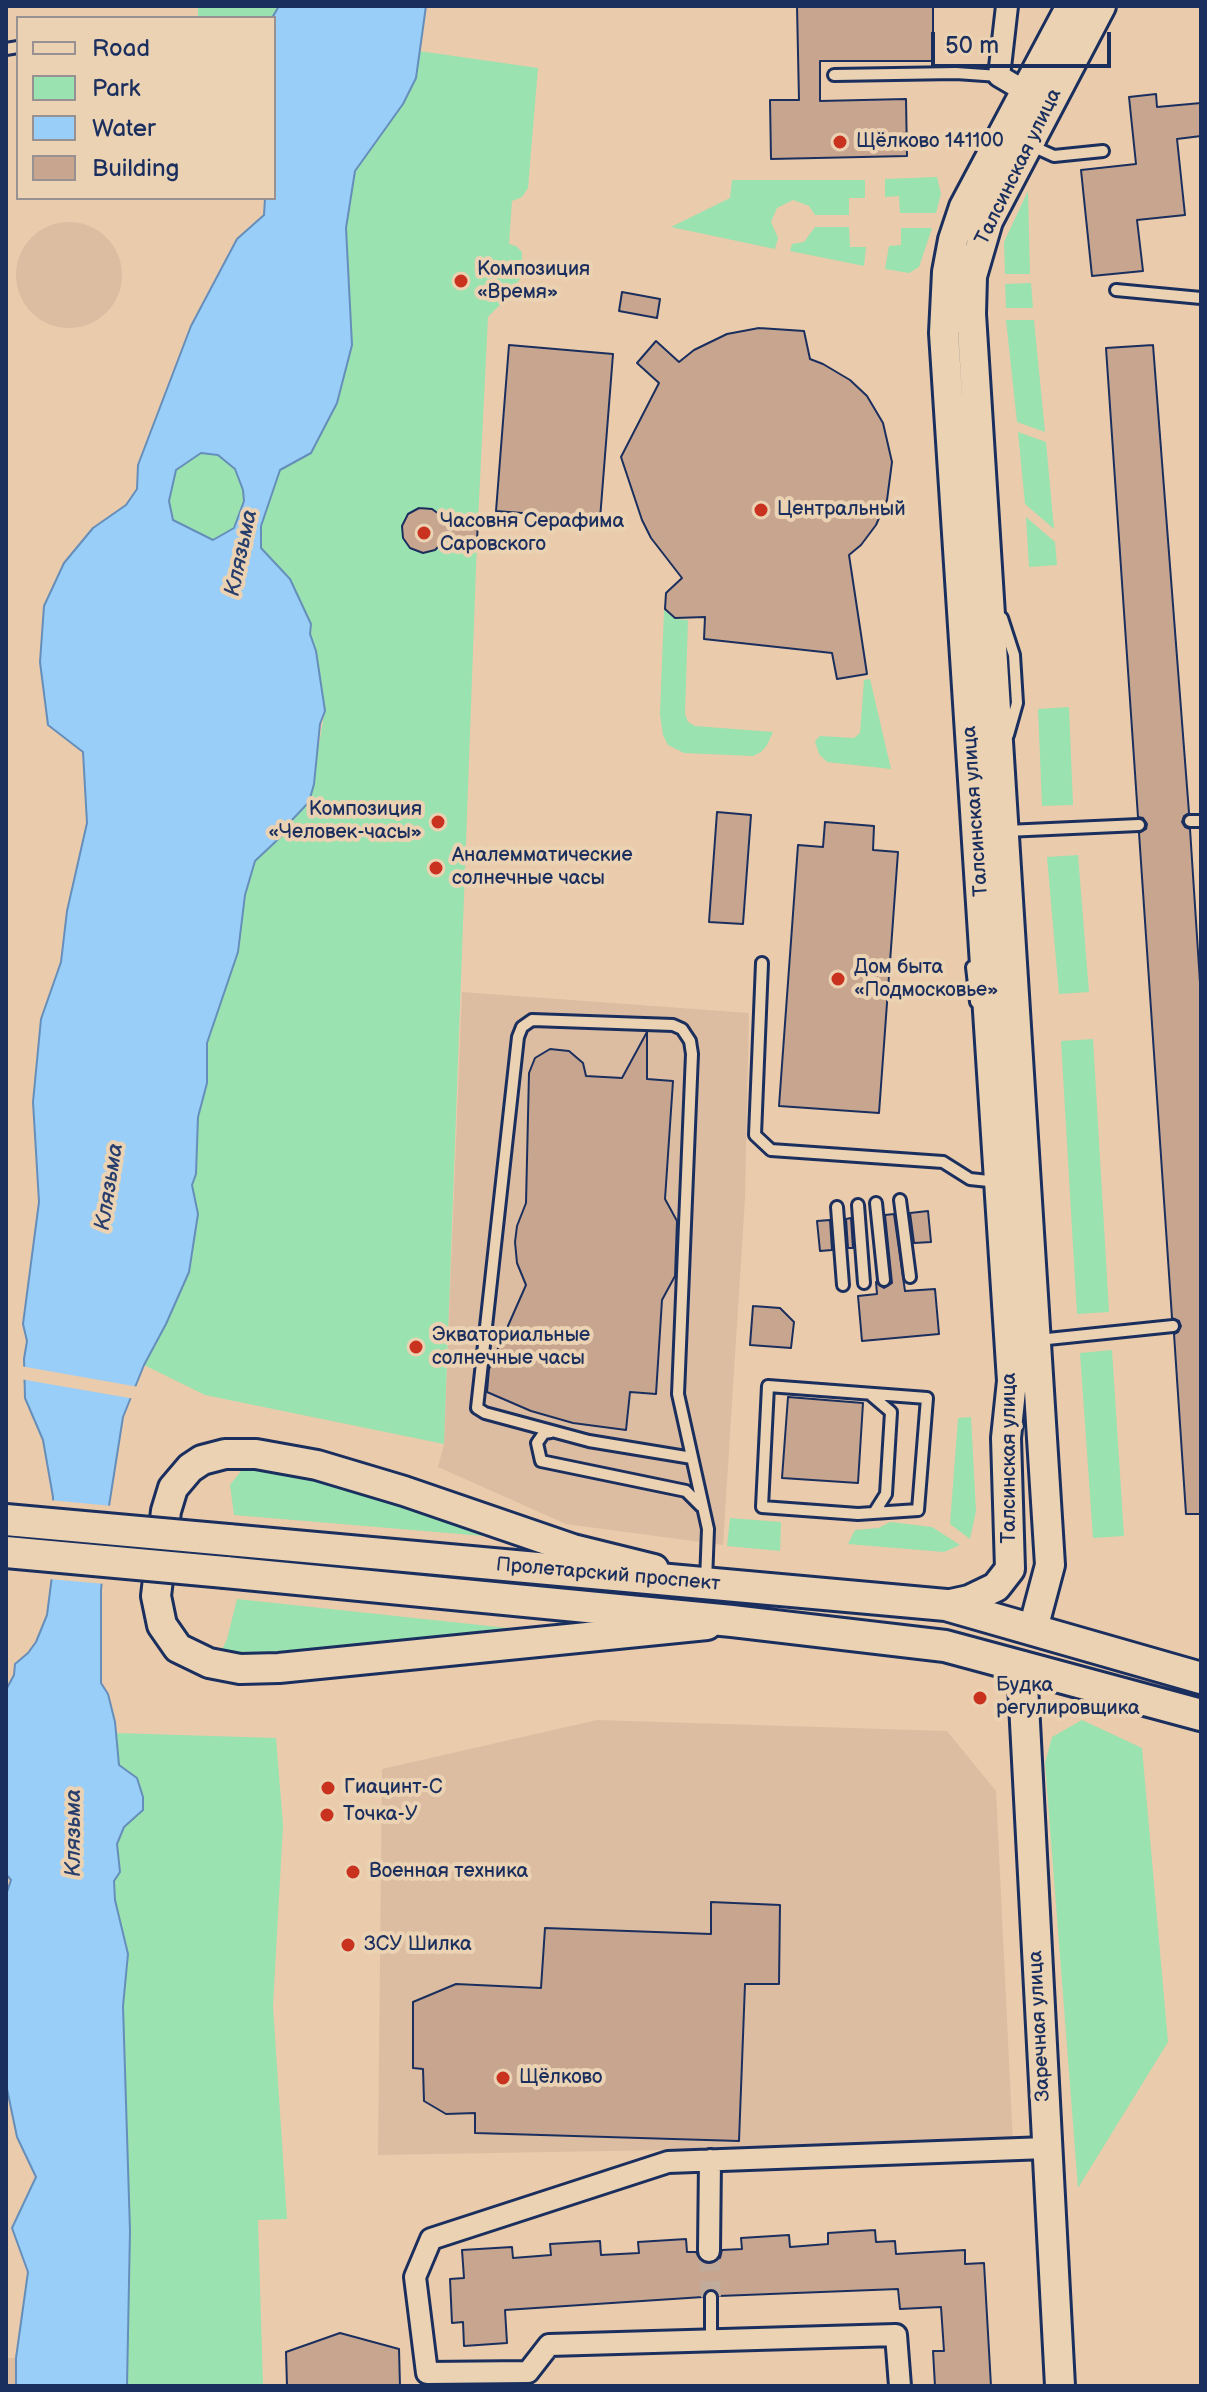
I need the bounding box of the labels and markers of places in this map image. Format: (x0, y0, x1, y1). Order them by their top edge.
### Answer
place label: Щёлково 141100 (856, 130, 1004, 154)
marker: Щёлково 141100 (831, 133, 849, 151)
place label: Композиция «Время» (477, 258, 590, 305)
marker: Композиция «Время» (452, 272, 470, 290)
place label: Центральный (777, 498, 906, 522)
marker: Центральный (752, 501, 770, 519)
place label: Часовня Серафима Саровского (440, 510, 624, 557)
marker: Часовня Серафима Саровского (415, 524, 433, 542)
place label: Композиция «Человек-часы» (268, 798, 422, 845)
marker: Композиция «Человек-часы» (429, 813, 447, 831)
place label: Аналемматические солнечные часы (452, 844, 633, 891)
marker: Аналемматические солнечные часы (427, 859, 445, 877)
place label: Дом быта «Подмосковье» (854, 956, 998, 1003)
marker: Дом быта «Подмосковье» (829, 970, 847, 988)
place label: Экваториальные солнечные часы (432, 1324, 590, 1371)
marker: Экваториальные солнечные часы (407, 1338, 425, 1356)
place label: Будка регулировщика (996, 1674, 1140, 1721)
marker: Будка регулировщика (971, 1689, 989, 1707)
place label: Гиацинт-С (344, 1776, 442, 1800)
marker: Гиацинт-С (319, 1779, 337, 1797)
place label: Точка-У (343, 1803, 418, 1827)
marker: Точка-У (318, 1806, 336, 1824)
place label: Военная техника (369, 1860, 528, 1884)
marker: Военная техника (344, 1863, 362, 1881)
place label: ЗСУ Шилка (364, 1933, 472, 1957)
marker: ЗСУ Шилка (339, 1936, 357, 1954)
place label: Щёлково (519, 2066, 603, 2090)
marker: Щёлково (494, 2069, 512, 2087)

